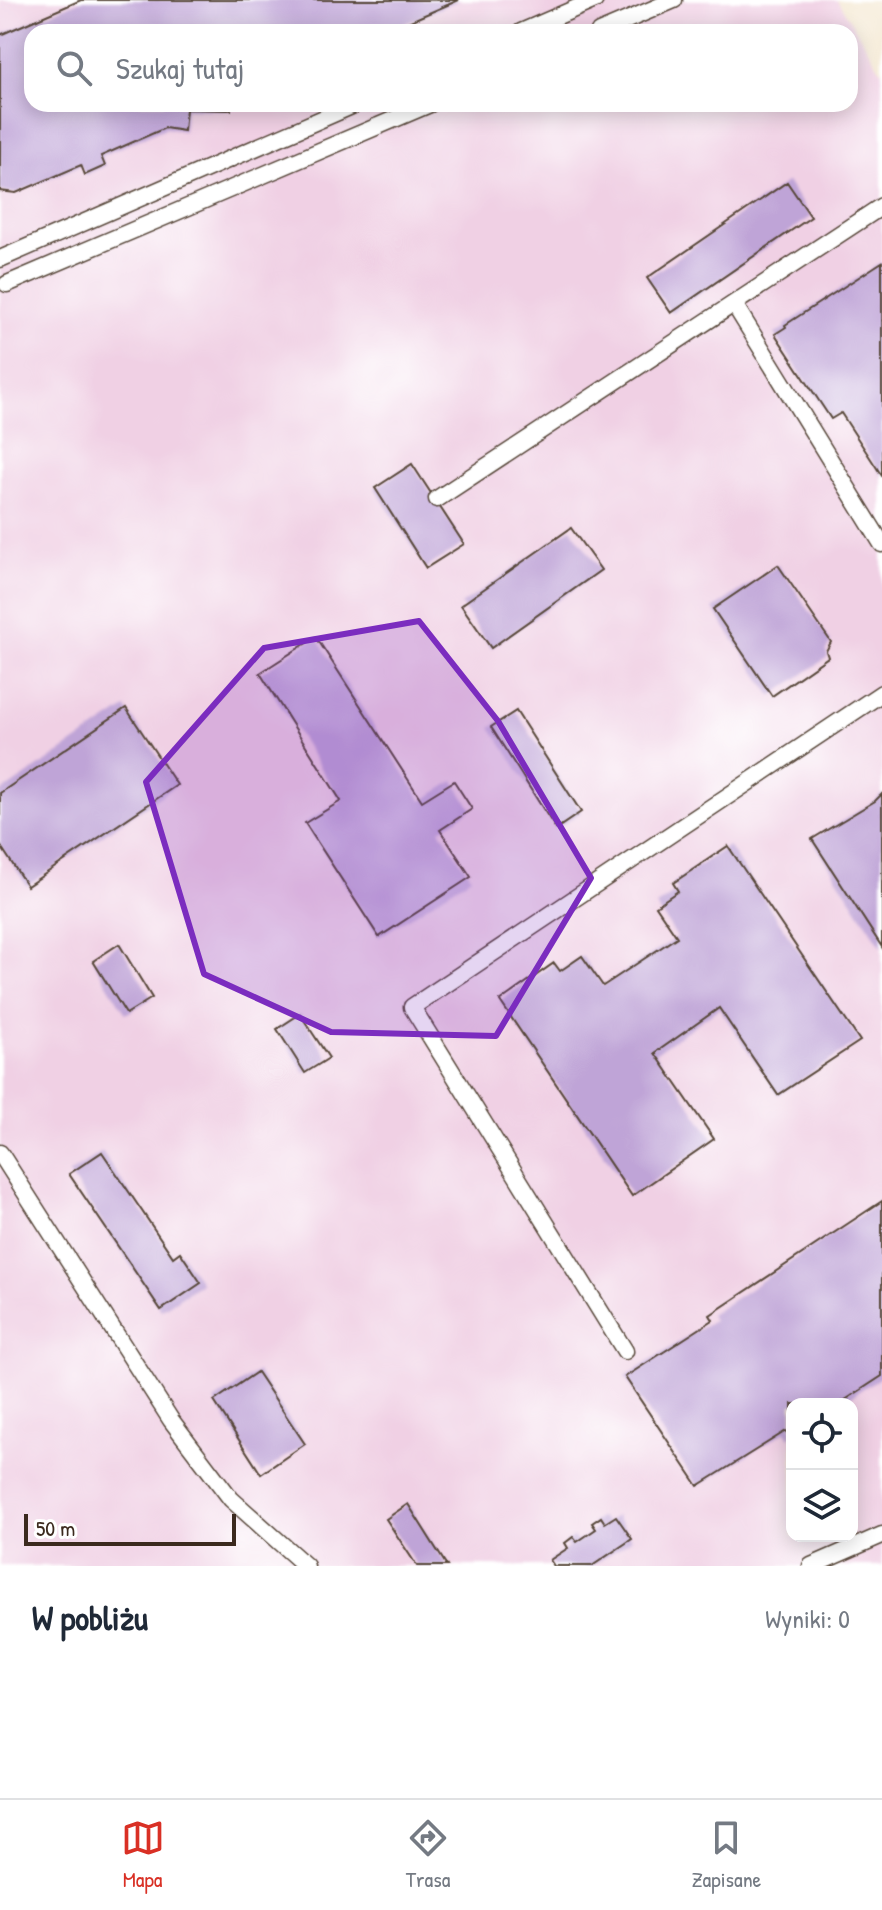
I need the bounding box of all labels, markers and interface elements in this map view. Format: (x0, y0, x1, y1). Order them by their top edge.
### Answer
search box (24, 24, 858, 112)
icon: search (52, 46, 96, 90)
text: Szukaj tutaj (116, 48, 244, 88)
map controls (786, 1398, 858, 1542)
button: locate (786, 1398, 858, 1470)
button: layers (786, 1470, 858, 1542)
scale bar (24, 1510, 236, 1546)
text: 50 m (36, 1513, 75, 1543)
text: W pobliżu (32, 1595, 148, 1641)
text: Wyniki: 0 (765, 1601, 850, 1636)
tab: Mapa (121, 1816, 165, 1894)
tab: Trasa (406, 1816, 450, 1894)
tab: Zapisane (691, 1816, 761, 1894)

